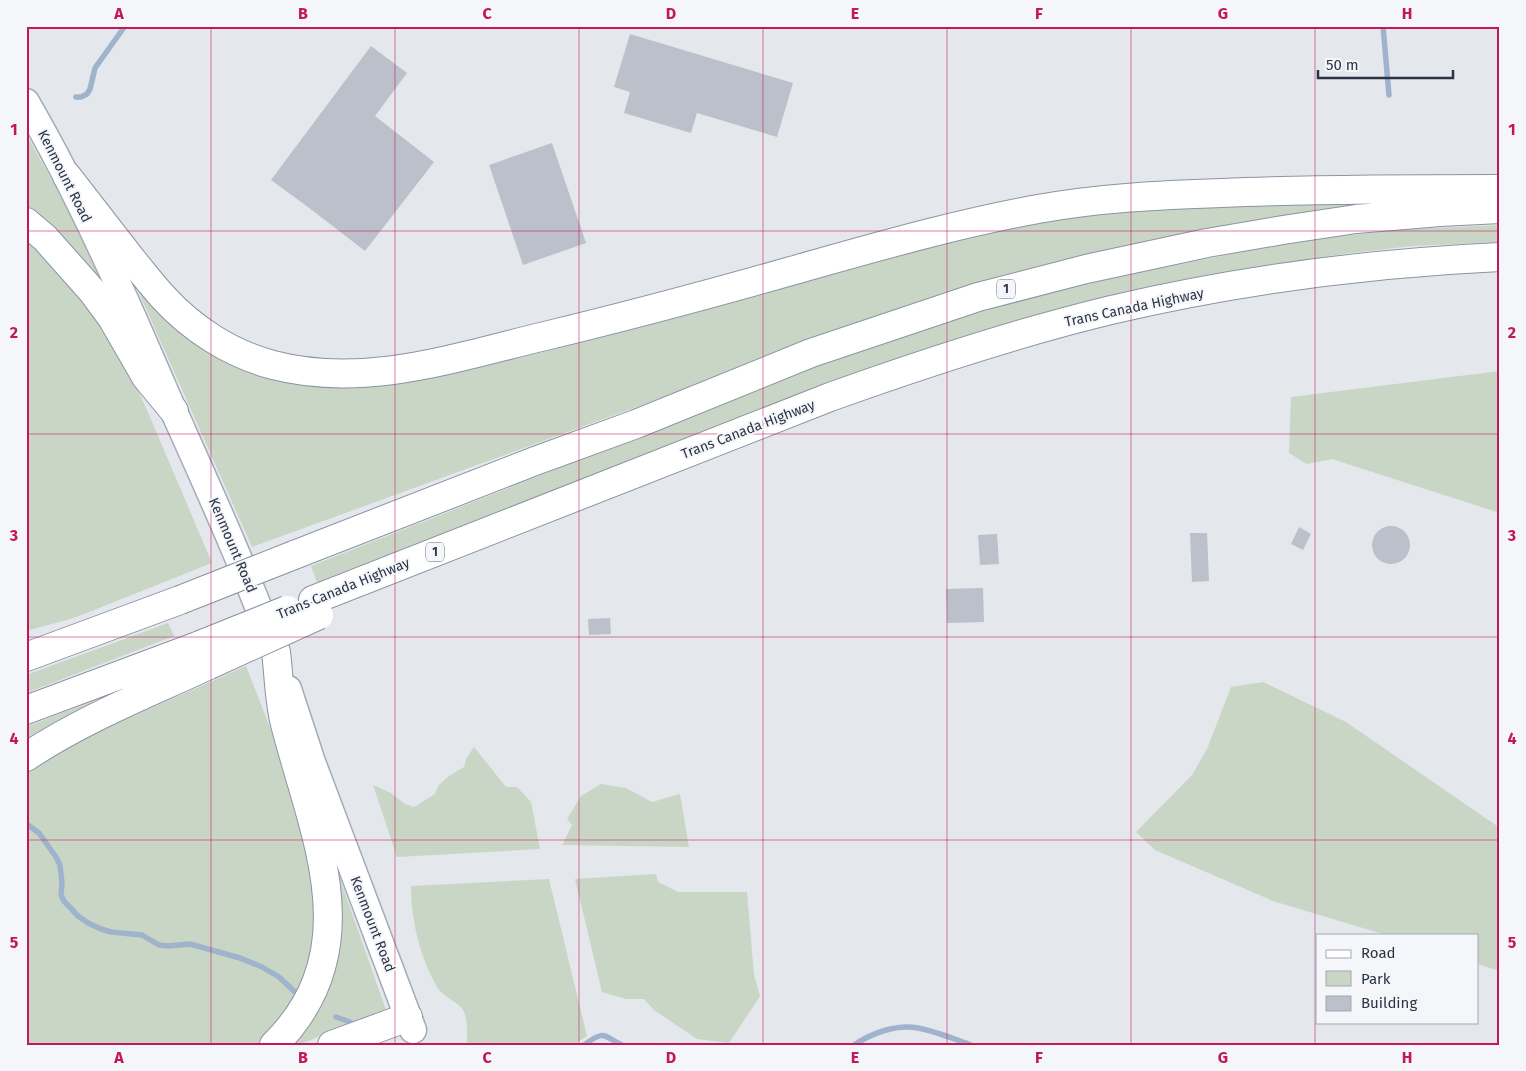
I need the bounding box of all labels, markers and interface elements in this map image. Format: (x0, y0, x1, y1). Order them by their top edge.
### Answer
text: A (113, 4, 124, 23)
text: B (298, 4, 308, 23)
text: C (482, 4, 492, 23)
text: D (666, 4, 676, 23)
text: E (851, 4, 859, 23)
text: F (1035, 4, 1043, 23)
text: G (1218, 4, 1228, 23)
text: H (1402, 4, 1412, 23)
scale bar (1318, 48, 1454, 80)
text: 50 m (1326, 56, 1359, 74)
text: 1 (10, 120, 18, 139)
text: 1 (1508, 120, 1516, 139)
street label: Kenmount Road (34, 127, 95, 225)
road number: 1 (997, 280, 1015, 298)
street label: Trans Canada Highway (1063, 284, 1205, 331)
text: 2 (10, 323, 18, 342)
text: 2 (1508, 323, 1516, 342)
street label: Trans Canada Highway (679, 396, 817, 463)
street label: Kenmount Road (205, 495, 260, 595)
text: 3 (9, 526, 18, 545)
text: 3 (1507, 526, 1516, 545)
road number: 1 (426, 542, 444, 562)
street label: Trans Canada Highway (274, 554, 412, 623)
text: 4 (9, 729, 19, 748)
text: 4 (1507, 729, 1517, 748)
street label: Kenmount Road (346, 874, 399, 975)
text: 5 (10, 933, 19, 952)
text: 5 (1508, 933, 1517, 952)
legend (1316, 934, 1478, 1024)
text: Road (1361, 944, 1396, 962)
text: Park (1361, 970, 1391, 988)
text: Building (1361, 994, 1417, 1012)
text: A (113, 1048, 124, 1067)
text: B (298, 1048, 308, 1067)
text: C (482, 1048, 492, 1067)
text: D (666, 1048, 676, 1067)
text: E (851, 1048, 859, 1067)
text: F (1035, 1048, 1043, 1067)
text: G (1218, 1048, 1228, 1067)
text: H (1402, 1048, 1412, 1067)

